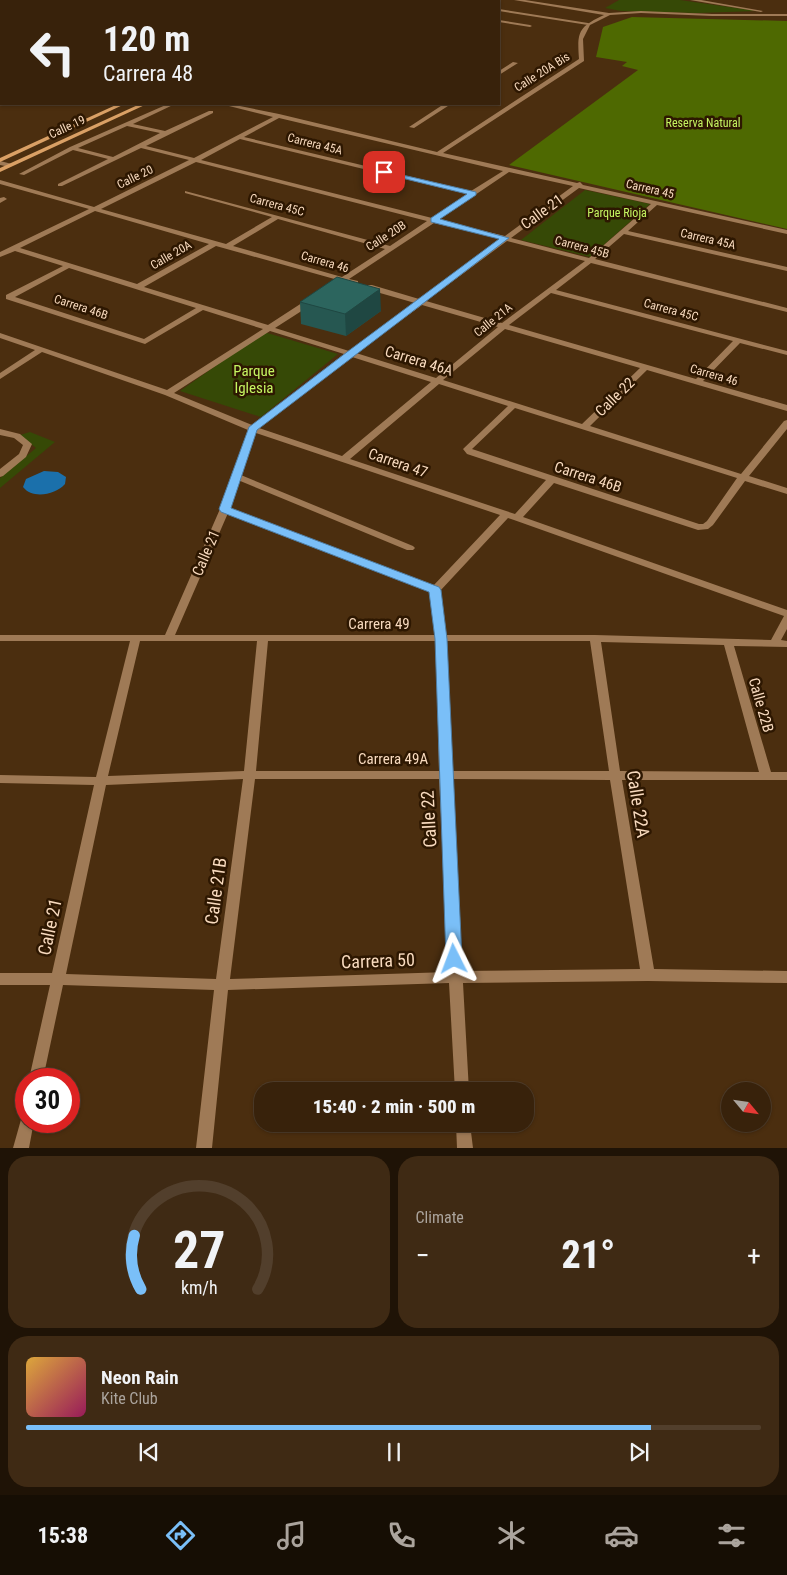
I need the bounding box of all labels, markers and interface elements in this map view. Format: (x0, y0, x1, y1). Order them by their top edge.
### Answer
text: 120 m (103, 19, 190, 60)
icon: left (20, 20, 85, 85)
street label: Calle 20A Bis (512, 49, 572, 95)
text: Carrera 48 (103, 61, 193, 86)
street label: Calle 19 (47, 113, 87, 141)
park label: Reserva Natural (666, 116, 740, 130)
street label: Carrera 45A (286, 130, 344, 158)
pin (363, 151, 405, 193)
icon: arrive (370, 158, 398, 186)
street label: Calle 20 (115, 162, 155, 192)
street label: Carrera 45 (624, 177, 676, 201)
street label: Carrera 45C (248, 191, 306, 219)
street label: Calle 21 (517, 191, 567, 233)
park label: Parque Rioja (587, 206, 647, 220)
street label: Calle 20B (363, 218, 409, 254)
street label: Carrera 45A (679, 226, 737, 252)
street label: Carrera 45B (553, 233, 611, 261)
street label: Calle 20A (148, 238, 194, 272)
street label: Carrera 46 (299, 248, 351, 276)
street label: Carrera 46B (52, 292, 110, 322)
street label: Carrera 45C (642, 296, 700, 324)
street label: Calle 21A (471, 300, 515, 340)
street label: Carrera 46A (383, 342, 455, 380)
street label: Carrera 46 (688, 361, 740, 389)
park label: Parque Iglesia (233, 362, 275, 397)
street label: Calle 22 (592, 374, 638, 420)
street label: Carrera 47 (366, 444, 430, 482)
street label: Carrera 46B (552, 458, 624, 496)
street label: Calle 21 (188, 527, 224, 579)
street label: Carrera 49 (348, 615, 410, 633)
street label: Calle 22B (745, 676, 777, 734)
street label: Carrera 49A (358, 750, 428, 768)
street label: Calle 22A (623, 769, 654, 840)
street label: Calle 22 (417, 790, 440, 848)
street label: Calle 21B (200, 856, 231, 926)
street label: Calle 21 (33, 897, 66, 957)
position arrow (427, 932, 479, 984)
street label: Carrera 50 (341, 949, 415, 972)
speed limit sign: 30 (15, 1068, 80, 1133)
north arrow (721, 1082, 771, 1132)
map controls (721, 1082, 771, 1132)
text: 15:40 · 2 min · 500 m (313, 1095, 475, 1118)
text: Climate (416, 1208, 464, 1227)
text: 27 (172, 1220, 225, 1281)
text: 21° (562, 1233, 615, 1277)
text: − (416, 1239, 430, 1272)
text: + (747, 1239, 761, 1272)
text: km/h (180, 1277, 217, 1298)
text: Neon Rain (101, 1366, 179, 1389)
text: Kite Club (101, 1389, 158, 1408)
icon: previous (135, 1438, 163, 1466)
icon: pause (380, 1438, 408, 1466)
icon: next (625, 1438, 653, 1466)
icon: directions (163, 1518, 198, 1553)
icon: music (274, 1518, 309, 1553)
icon: phone (384, 1518, 419, 1553)
icon: climate (494, 1518, 529, 1553)
icon: car (604, 1518, 639, 1553)
icon: filters (714, 1518, 749, 1553)
text: 15:38 (38, 1523, 88, 1548)

